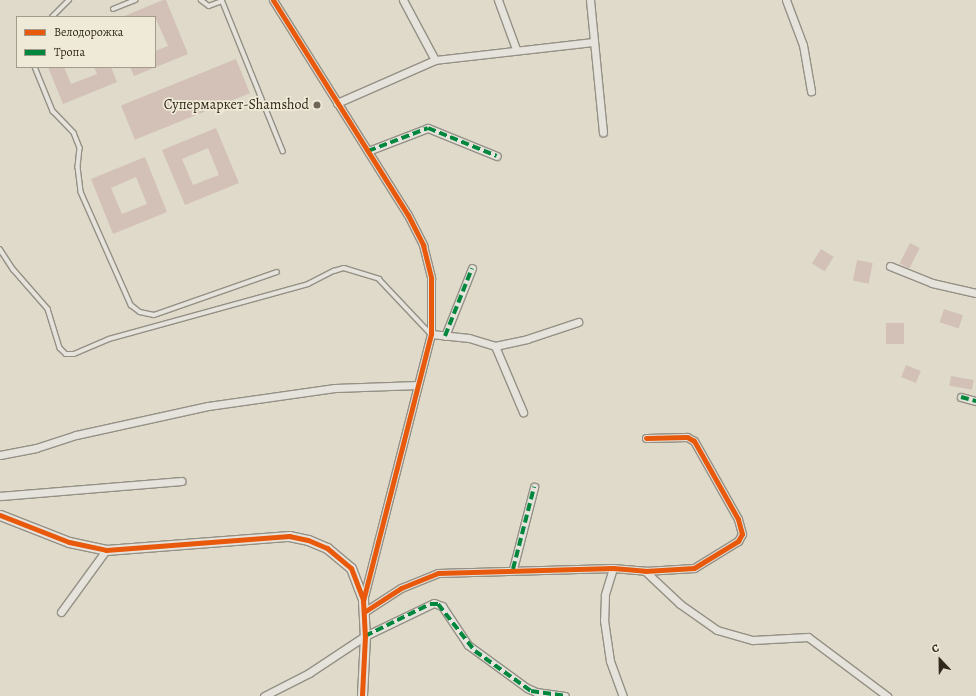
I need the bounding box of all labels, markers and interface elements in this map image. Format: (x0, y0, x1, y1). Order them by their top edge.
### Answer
legend (16, 16, 156, 68)
text: Велодорожка (54, 24, 123, 40)
text: Тропа (54, 44, 85, 60)
place label: Супермаркет-Shamshod (164, 97, 309, 113)
marker: Супермаркет-Shamshod (312, 100, 322, 110)
north arrow (920, 640, 960, 680)
text: С (929, 640, 941, 657)

